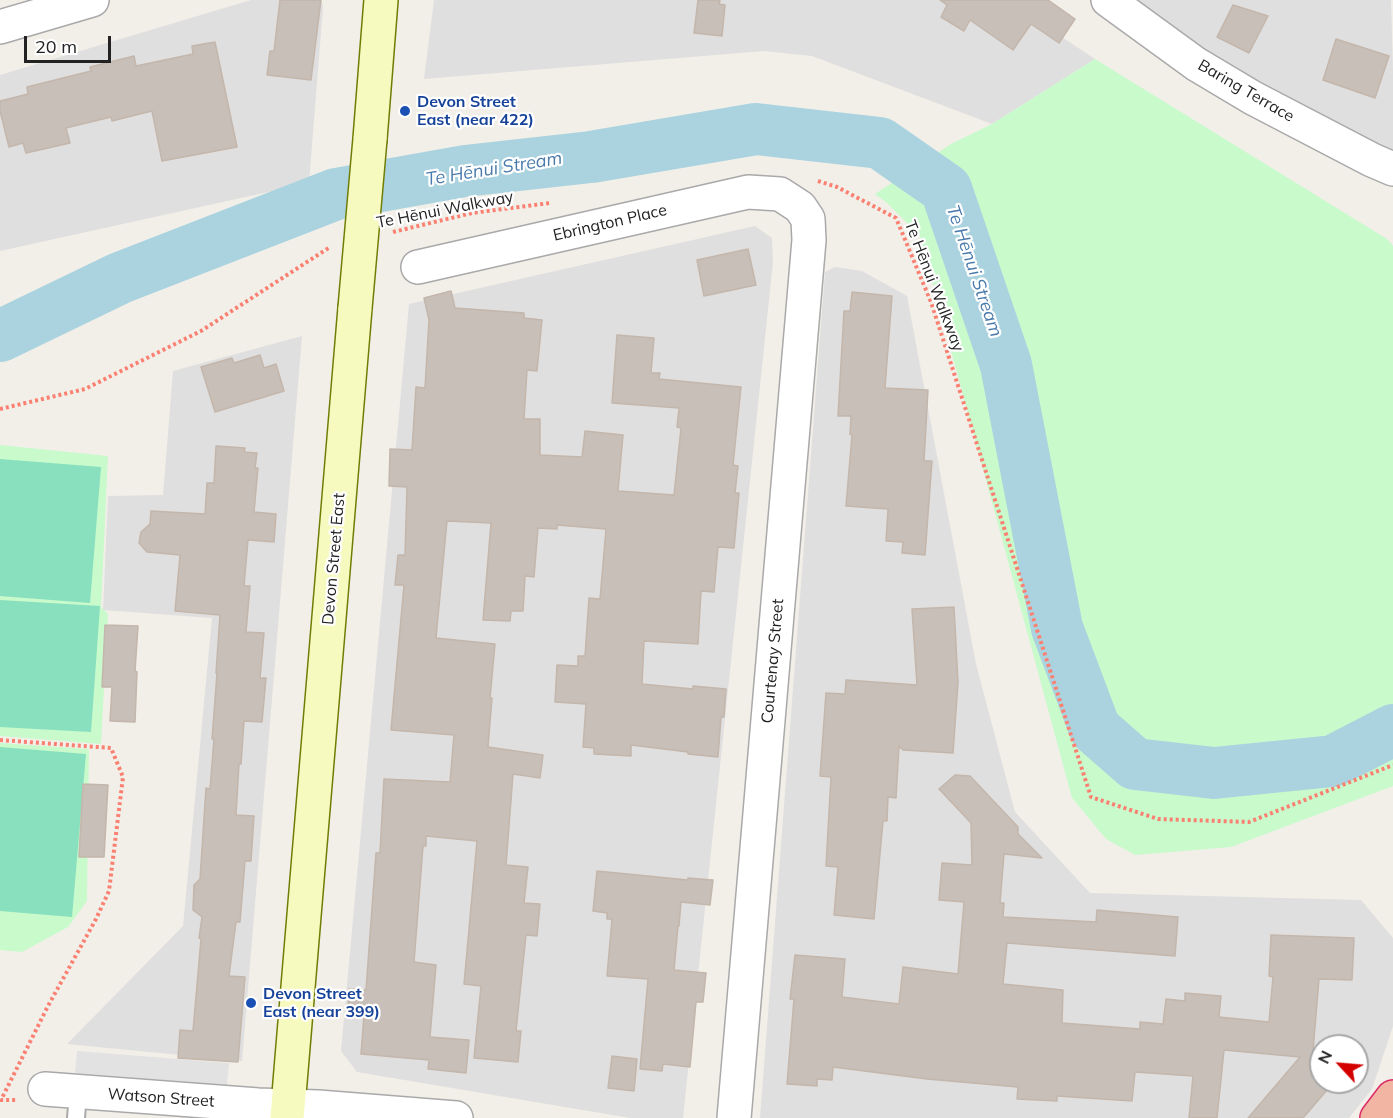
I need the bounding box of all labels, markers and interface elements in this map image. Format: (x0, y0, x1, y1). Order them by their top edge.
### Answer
scale bar (27, 24, 114, 62)
text: 20 m (35, 35, 77, 58)
street label: Baring Terrace (1194, 56, 1298, 126)
place label: Devon Street East (near 422) (417, 92, 534, 130)
marker: Devon Street East (near 422) (398, 104, 412, 118)
water label: Te Hēnui Stream (424, 148, 564, 190)
street label: Te Hēnui Walkway (375, 187, 515, 233)
street label: Ebrington Place (551, 201, 669, 245)
water label: Te Hēnui Stream (941, 202, 1007, 340)
street label: Te Hēnui Walkway (900, 218, 968, 354)
street label: Devon Street East (319, 492, 349, 626)
street label: Courtenay Street (758, 598, 788, 724)
place label: Devon Street East (near 399) (263, 984, 380, 1022)
marker: Devon Street East (near 399) (244, 996, 258, 1010)
north arrow (1309, 1034, 1369, 1094)
text: N (1313, 1047, 1336, 1067)
street label: Watson Street (107, 1085, 215, 1111)

